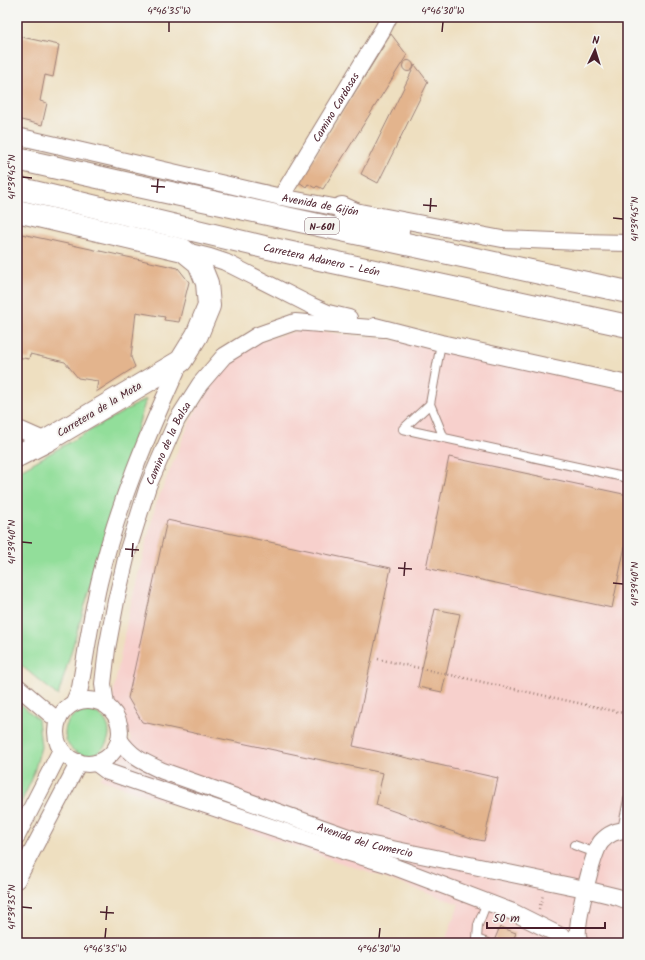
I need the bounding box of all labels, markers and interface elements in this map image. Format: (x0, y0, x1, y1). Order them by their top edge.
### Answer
text: 4°46'35"W (147, 3, 191, 19)
text: 4°46'30"W (421, 3, 465, 19)
north arrow (575, 30, 615, 70)
text: N (592, 32, 600, 50)
street label: Camino Cardosas (308, 69, 365, 146)
text: 41°39'45"N (4, 154, 20, 200)
street label: Avenida de Gijón (280, 189, 360, 222)
text: 41°39'45"N (627, 196, 643, 242)
road number: N-601 (305, 218, 339, 234)
street label: Carretera Adanero - León (261, 239, 382, 282)
street label: Carretera de la Mota (53, 377, 146, 442)
street label: Camino de la Balsa (142, 399, 196, 488)
text: 41°39'40"N (4, 519, 20, 564)
text: 41°39'40"N (627, 561, 643, 606)
street label: Avenida del Comercio (314, 819, 414, 863)
text: 41°39'35"N (4, 884, 20, 930)
scale bar (487, 904, 605, 930)
text: 50 m (493, 909, 520, 928)
text: 4°46'35"W (83, 941, 127, 957)
text: 4°46'30"W (357, 941, 401, 957)

